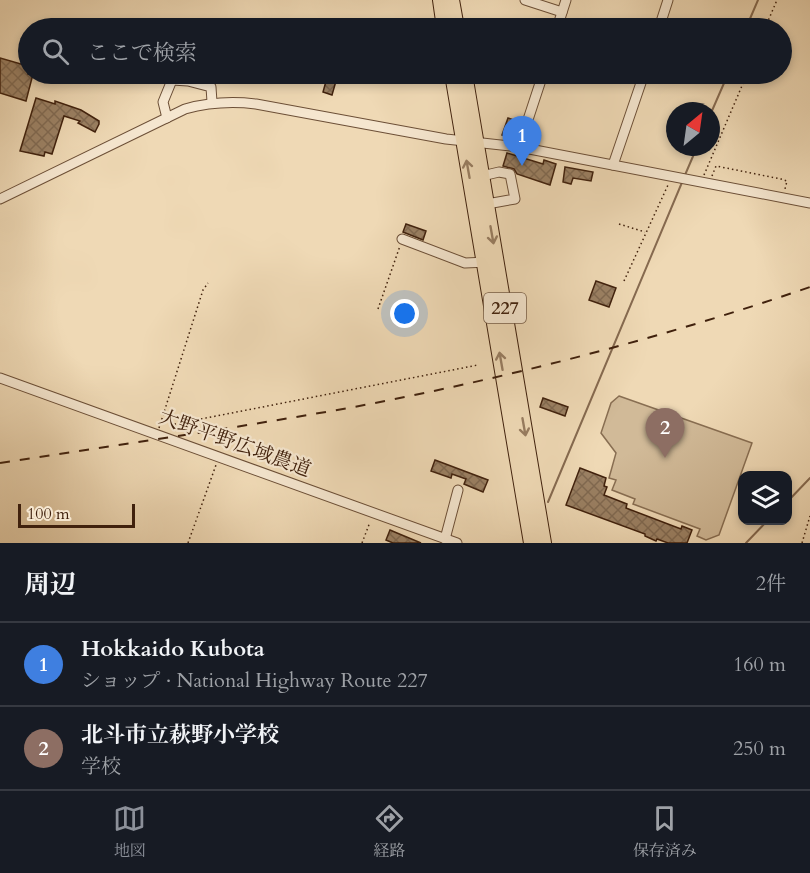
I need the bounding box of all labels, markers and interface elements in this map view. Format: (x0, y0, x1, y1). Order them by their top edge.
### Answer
search box (18, 18, 792, 84)
icon: search (39, 35, 72, 68)
text: ここで検索 (87, 38, 197, 68)
north arrow (666, 102, 720, 156)
pin: 1 (502, 116, 542, 166)
one-way arrow (463, 159, 474, 179)
one-way arrow (487, 224, 498, 244)
road number: 227 (484, 293, 526, 323)
your location (390, 299, 419, 328)
one-way arrow (495, 352, 506, 371)
street label: 大野平野広域農道 (155, 403, 315, 483)
pin: 2 (646, 408, 684, 458)
one-way arrow (519, 417, 530, 436)
map controls (738, 471, 792, 525)
button: layers (738, 471, 792, 525)
scale bar (18, 501, 135, 528)
text: 100 m (27, 503, 69, 525)
text: 周辺 (24, 567, 76, 602)
text: 2件 (756, 570, 786, 597)
text: Hokkaido Kubota (81, 634, 265, 664)
text: 1 (38, 651, 49, 678)
text: 160 m (733, 651, 786, 678)
text: ショップ · National Highway Route 227 (81, 667, 428, 694)
text: 北斗市立萩野小学校 (81, 720, 279, 750)
text: 2 (38, 735, 49, 762)
text: 250 m (733, 735, 786, 762)
text: 学校 (81, 753, 121, 780)
tab: 地図 (113, 802, 146, 862)
tab: 経路 (373, 802, 406, 862)
tab: 保存済み (633, 802, 697, 862)

